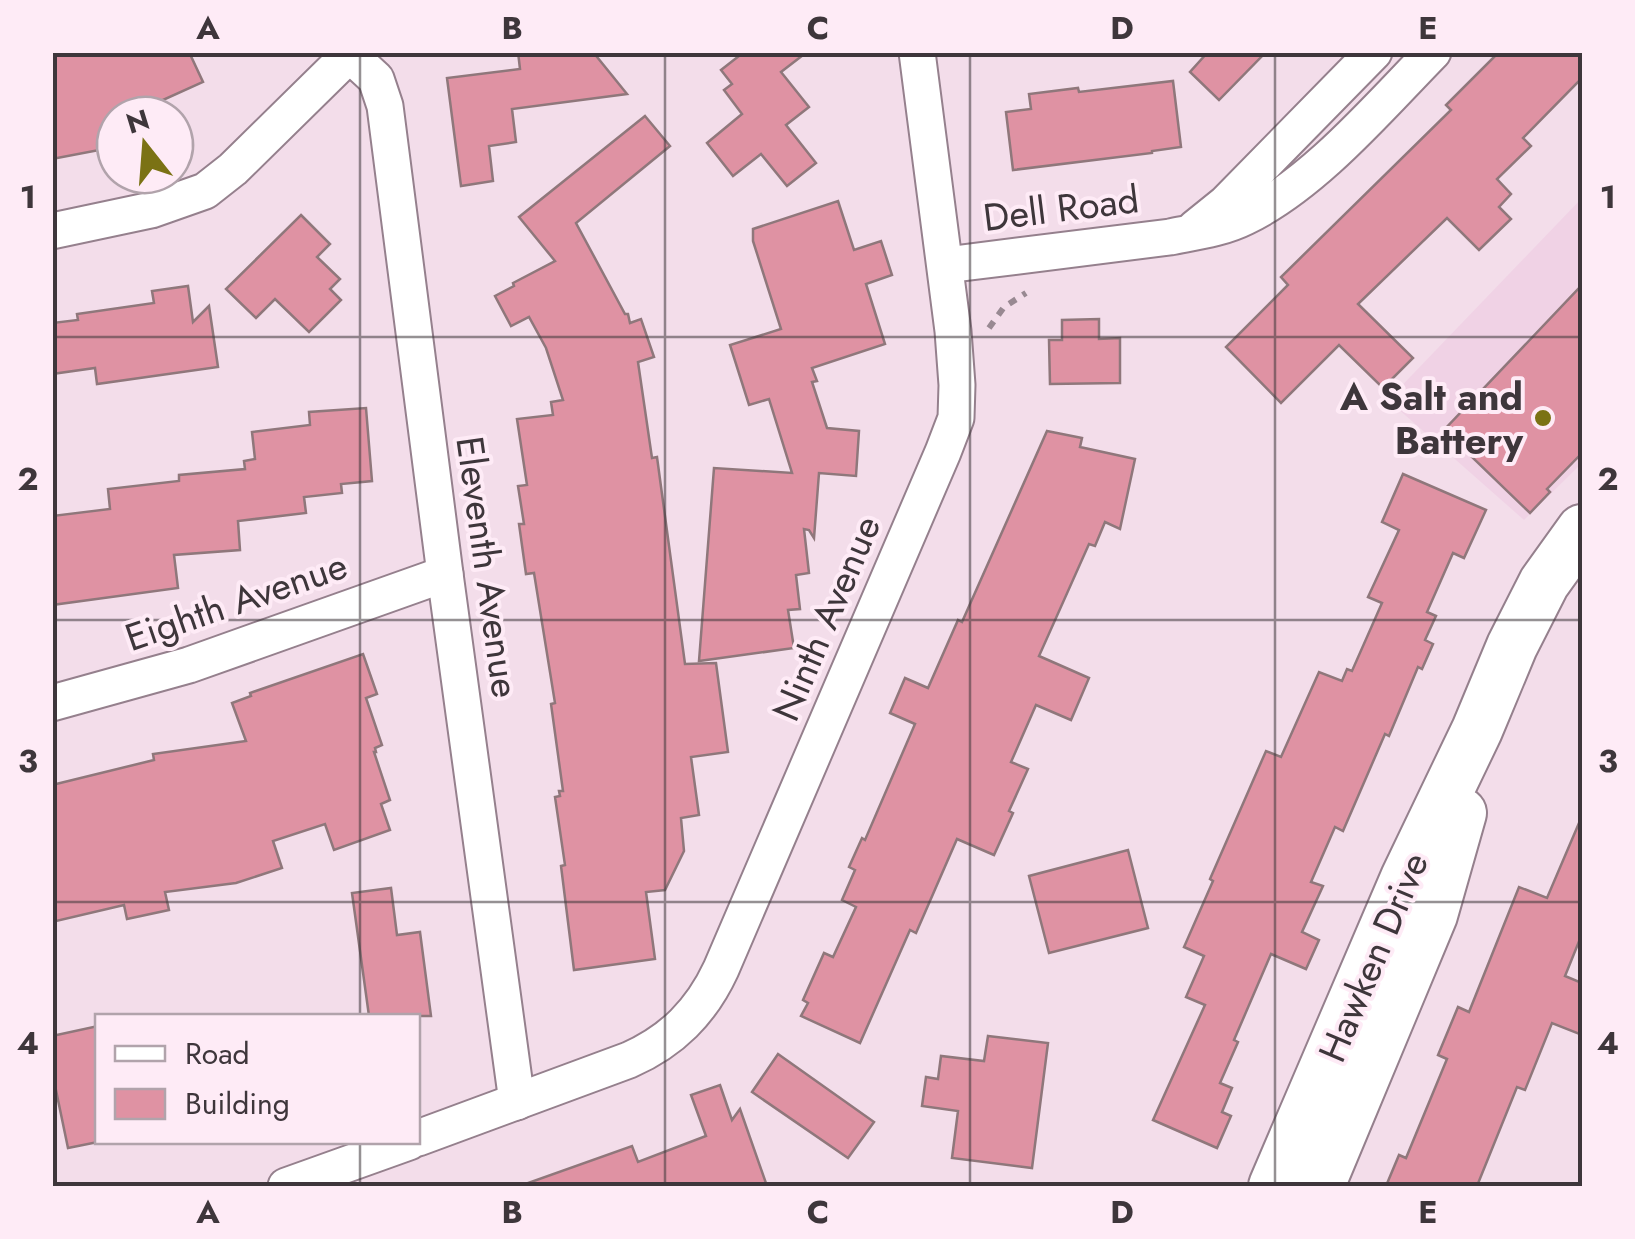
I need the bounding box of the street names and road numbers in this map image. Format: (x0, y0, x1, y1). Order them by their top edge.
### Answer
street label: Dell Road (980, 171, 1142, 245)
street label: Eleventh Avenue (442, 433, 534, 701)
street label: Ninth Avenue (758, 507, 894, 729)
street label: Eighth Avenue (118, 537, 354, 665)
street label: Hawken Drive (1304, 844, 1442, 1070)

